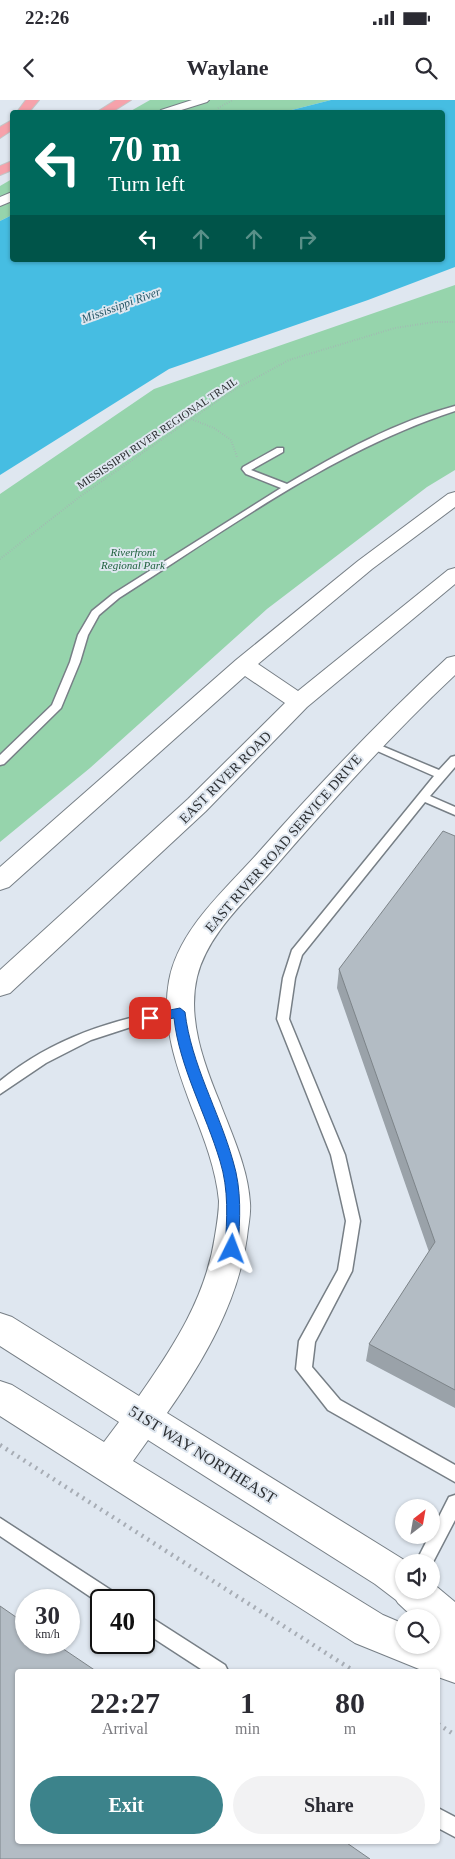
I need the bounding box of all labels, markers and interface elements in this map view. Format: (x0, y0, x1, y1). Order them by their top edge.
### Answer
text: 22:26 (25, 7, 69, 28)
icon: back (15, 54, 43, 82)
icon: search (412, 54, 440, 82)
text: Waylane (187, 55, 268, 80)
icon: left (25, 130, 90, 195)
text: 70 m (108, 130, 181, 169)
text: Turn left (108, 171, 185, 196)
icon: left (134, 225, 162, 253)
icon: ahead (187, 225, 215, 253)
icon: ahead (240, 225, 268, 253)
icon: right (293, 225, 321, 253)
water label: Mississippi River (79, 284, 163, 326)
street label: MISSISSIPPI RIVER REGIONAL TRAIL (75, 375, 239, 491)
park label: Riverfront Regional Park (100, 546, 166, 571)
street label: EAST RIVER ROAD (176, 728, 274, 826)
street label: EAST RIVER ROAD SERVICE DRIVE (202, 751, 365, 935)
pin (129, 997, 171, 1039)
icon: arrive (136, 1004, 164, 1032)
position arrow (205, 1222, 257, 1274)
street label: 51ST WAY NORTHEAST (126, 1402, 280, 1507)
north arrow (395, 1499, 440, 1544)
map controls (395, 1499, 440, 1654)
button: sound (395, 1554, 440, 1599)
speed limit sign: 40 (90, 1589, 155, 1654)
text: 30 (35, 1602, 60, 1629)
button: search (395, 1609, 440, 1654)
text: km/h (35, 1627, 60, 1641)
text: 22:27 (90, 1686, 160, 1719)
text: 1 (240, 1686, 255, 1719)
text: 80 (335, 1686, 365, 1719)
text: Arrival (102, 1720, 148, 1737)
text: min (235, 1720, 260, 1737)
text: m (344, 1720, 356, 1737)
button: Exit (30, 1776, 223, 1834)
button: Share (233, 1776, 425, 1834)

